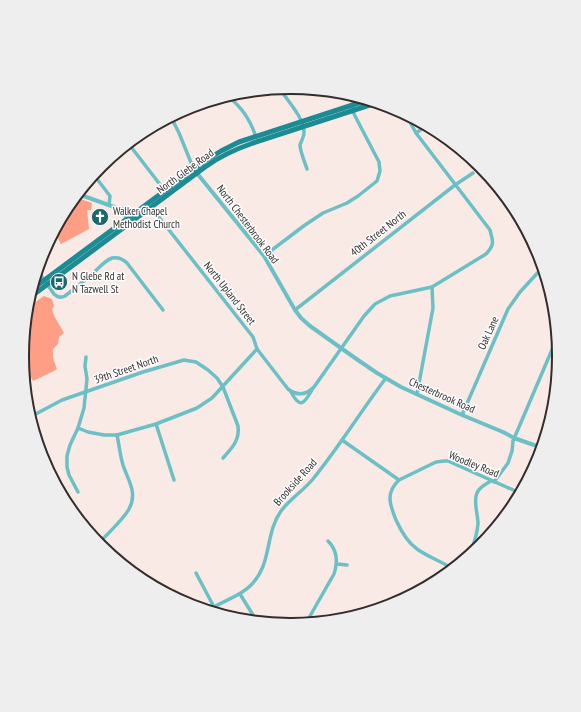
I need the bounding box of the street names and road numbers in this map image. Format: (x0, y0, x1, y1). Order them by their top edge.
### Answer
street label: North Glebe Road (154, 145, 216, 196)
street label: North Chesterbrook Road (214, 182, 282, 266)
street label: 40th Street North (347, 207, 409, 259)
street label: North Upland Street (201, 259, 259, 327)
street label: Oak Lane (474, 314, 502, 352)
street label: 39th Street North (92, 351, 160, 387)
street label: Chesterbrook Road (407, 374, 478, 416)
street label: Woodley Road (447, 448, 501, 481)
street label: Brookside Road (270, 455, 320, 508)

